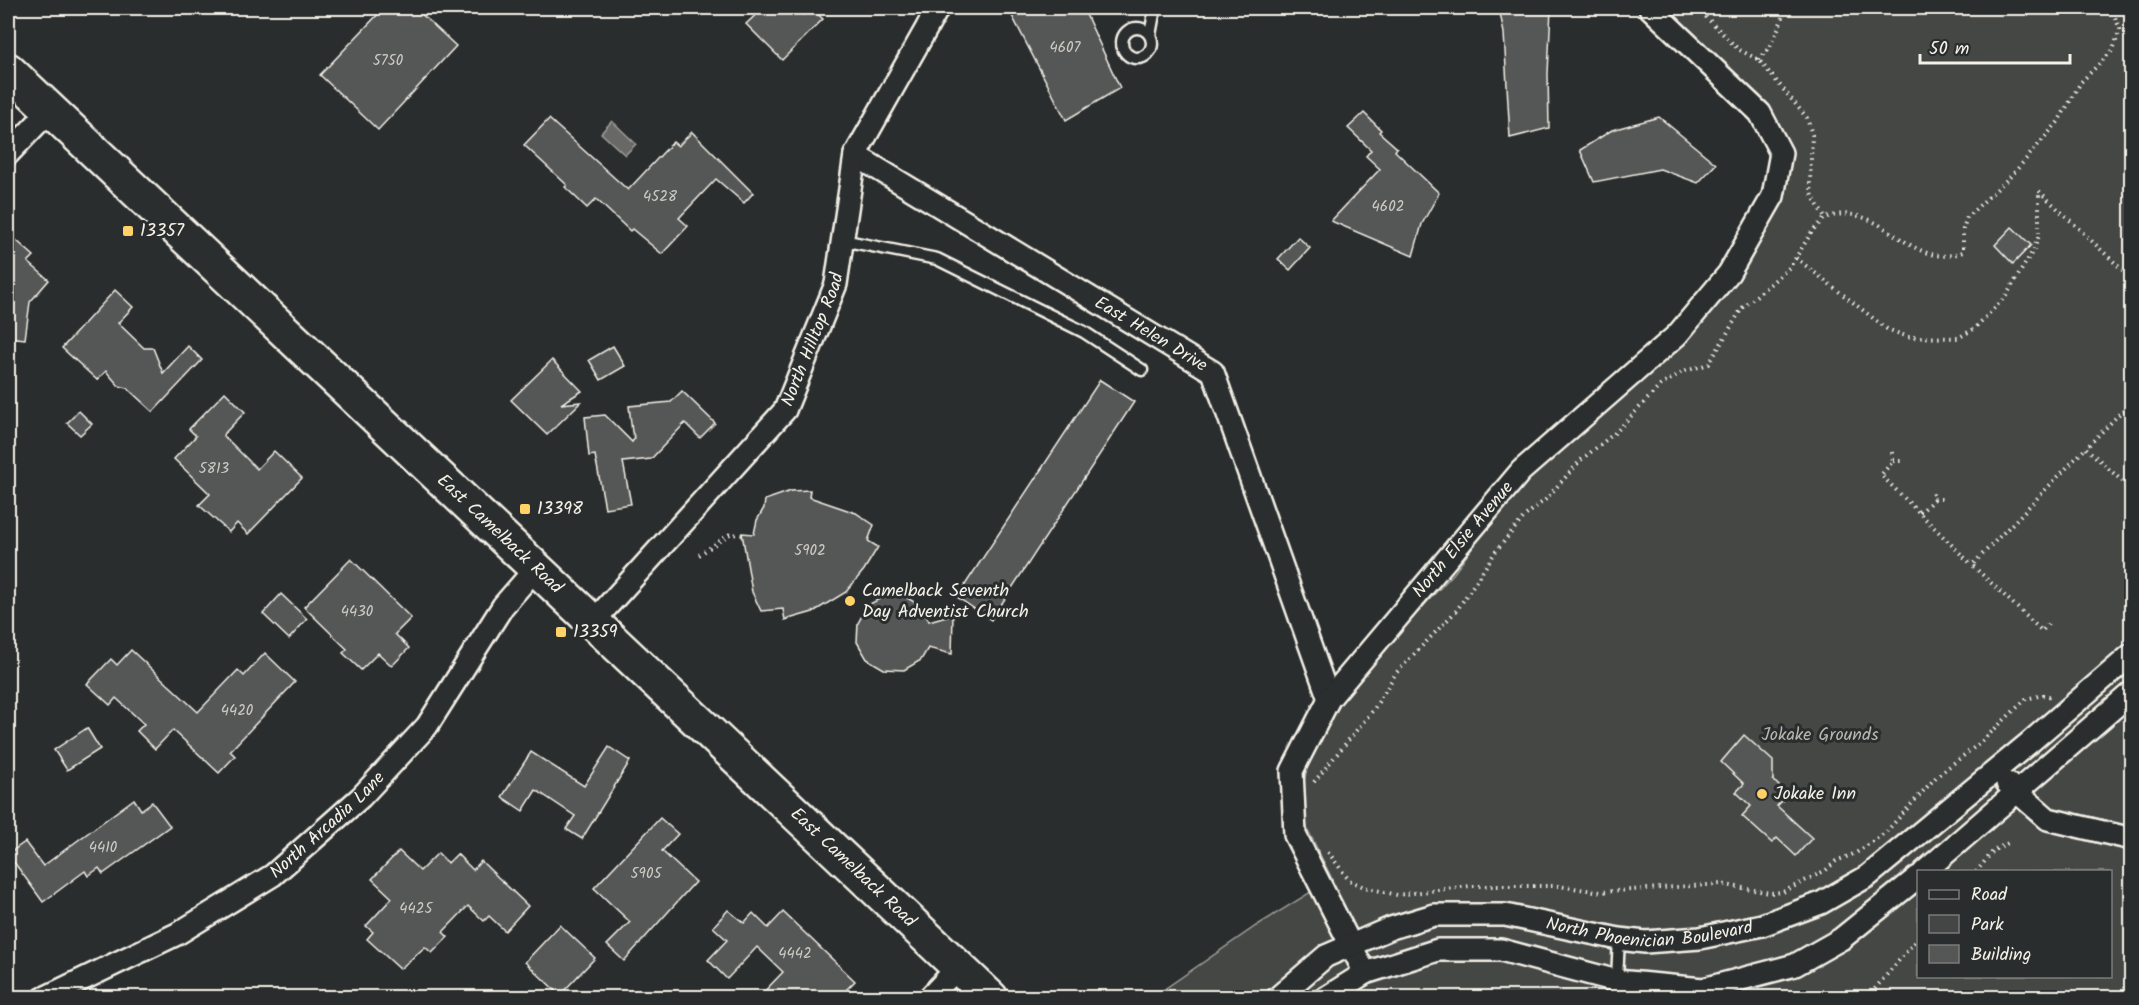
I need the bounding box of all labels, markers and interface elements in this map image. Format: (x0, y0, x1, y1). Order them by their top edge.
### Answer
scale bar (1920, 27, 2070, 65)
text: 50 m (1929, 35, 1969, 64)
house number: 4607 (1049, 36, 1082, 60)
house number: 5750 (373, 49, 404, 73)
house number: 4528 (643, 185, 678, 209)
house number: 4602 (1372, 195, 1404, 219)
place label: 13357 (140, 217, 185, 246)
marker: 13357 (121, 224, 135, 238)
street label: North Hilltop Road (773, 270, 852, 411)
street label: East Helen Drive (1089, 289, 1213, 380)
house number: 5813 (199, 457, 230, 481)
street label: East Camelback Road (430, 467, 570, 602)
street label: North Elsie Avenue (1405, 475, 1521, 605)
place label: 13398 (537, 495, 583, 524)
marker: 13398 (518, 502, 532, 516)
house number: 5902 (794, 539, 826, 563)
place label: Camelback Seventh Day Adventist Church (862, 577, 1029, 627)
marker: Camelback Seventh Day Adventist Church (843, 594, 857, 608)
house number: 4430 (341, 600, 374, 624)
place label: 13359 (573, 618, 618, 647)
marker: 13359 (554, 625, 568, 639)
house number: 4420 (221, 699, 254, 723)
park label: Jokake Grounds (1761, 721, 1879, 750)
street label: North Arcadia Lane (263, 765, 392, 886)
place label: Jokake Inn (1774, 780, 1856, 809)
marker: Jokake Inn (1755, 787, 1769, 801)
street label: East Camelback Road (783, 801, 924, 935)
house number: 4410 (89, 836, 118, 860)
house number: 5905 (631, 862, 662, 886)
legend (1917, 870, 2112, 978)
text: Road (1971, 881, 2008, 910)
house number: 4425 (399, 897, 434, 921)
street label: North Phoenician Boulevard (1543, 909, 1756, 957)
text: Park (1971, 911, 2004, 940)
text: Building (1971, 941, 2031, 970)
house number: 4442 (778, 942, 812, 966)

